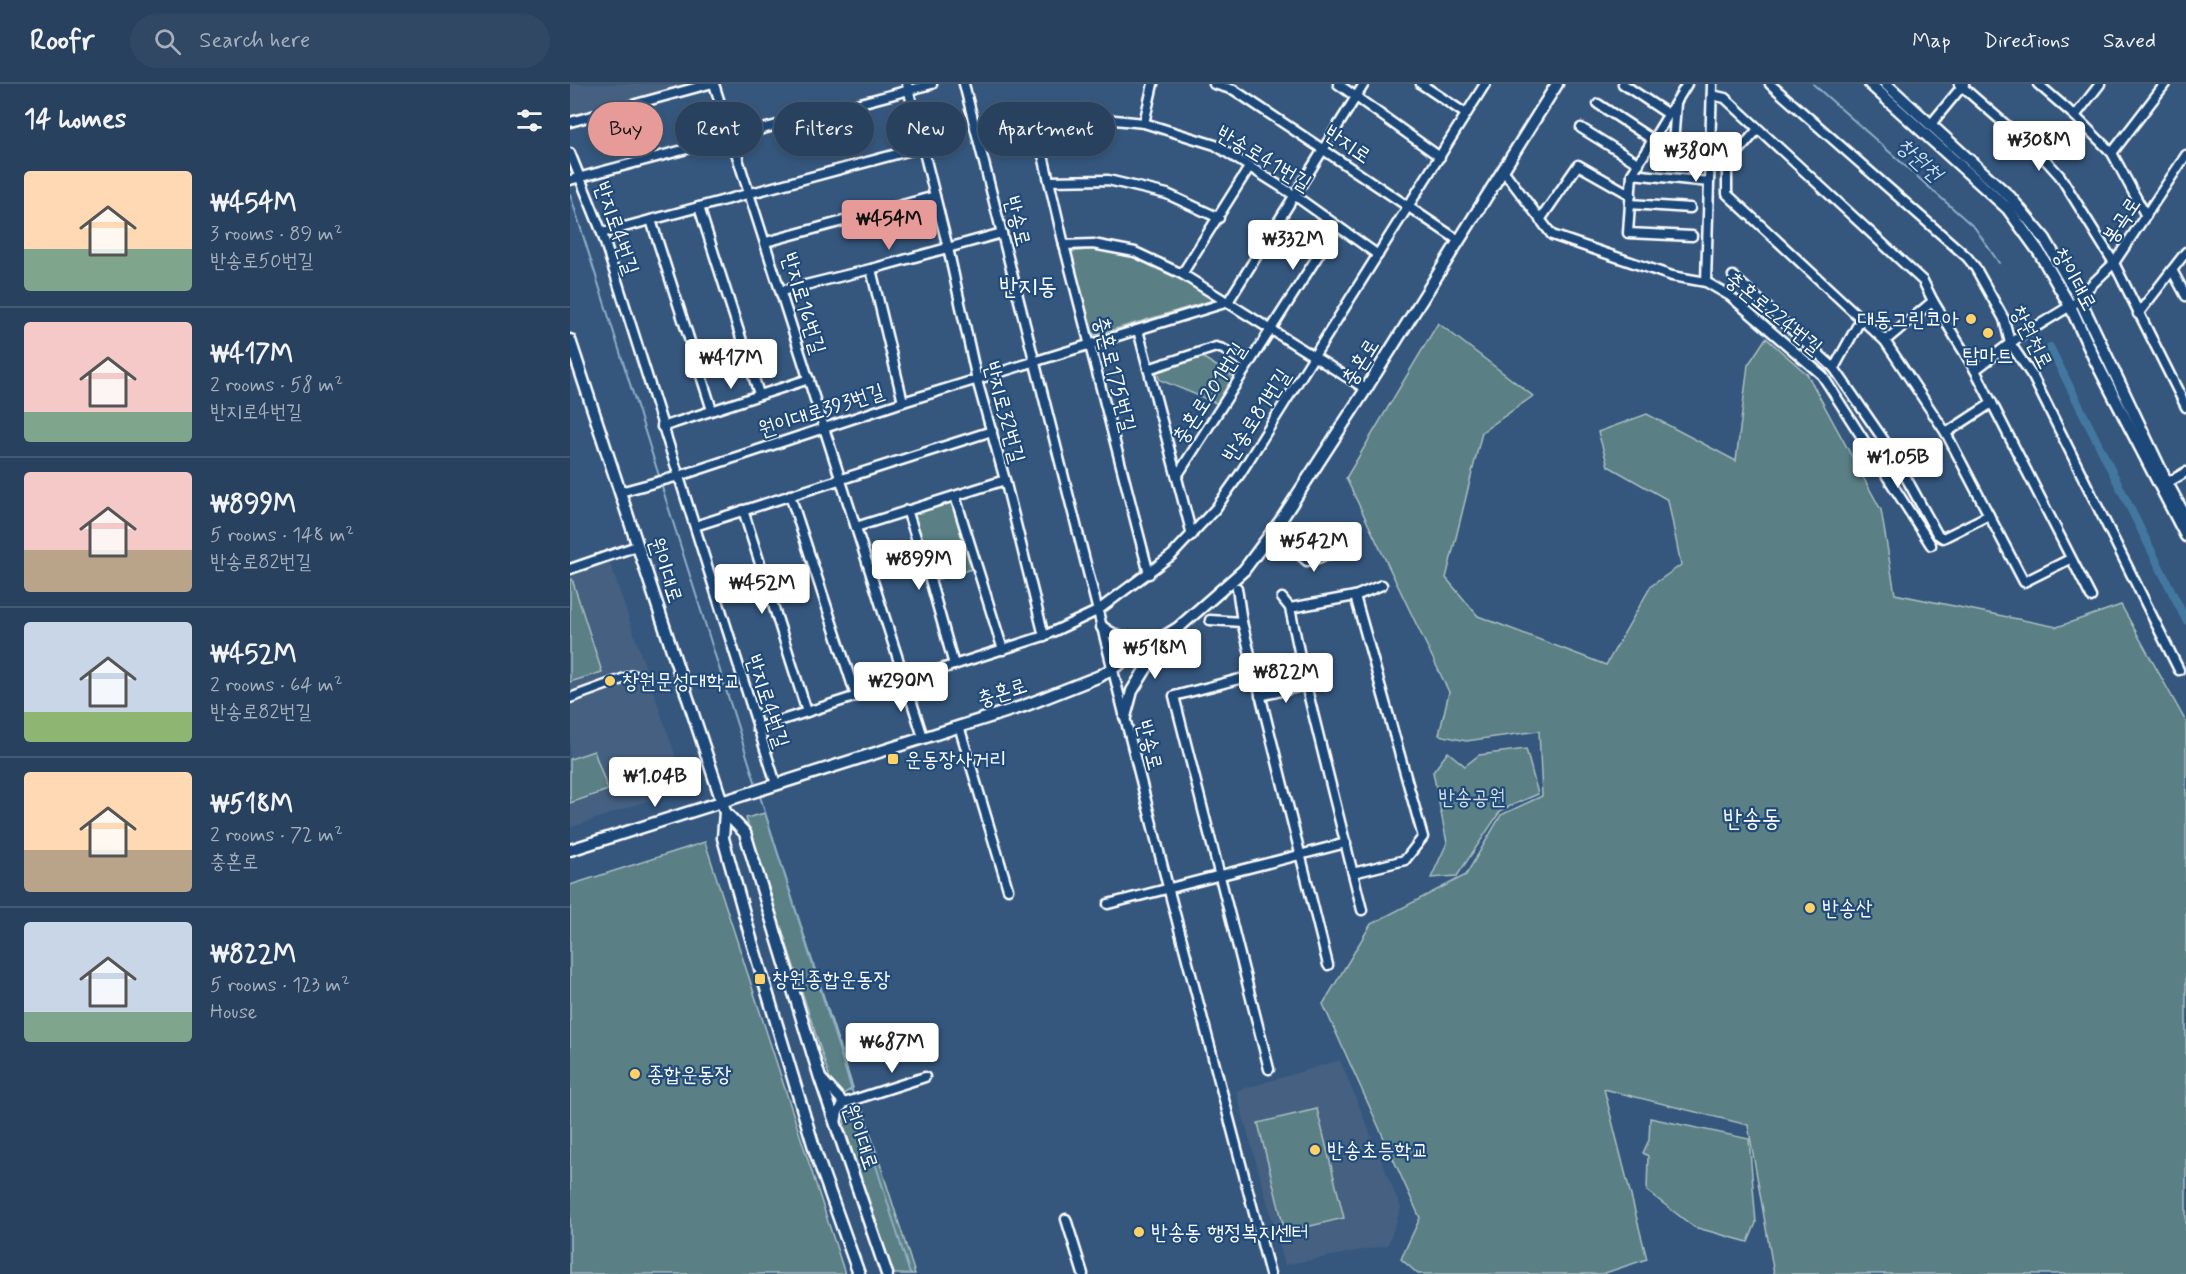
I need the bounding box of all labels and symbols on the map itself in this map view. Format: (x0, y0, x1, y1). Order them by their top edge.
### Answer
street label: 반지로 (1319, 119, 1376, 171)
street label: 반송로41번길 (1211, 120, 1316, 198)
pin: ₩308M (1997, 121, 2081, 172)
pin: ₩380M (1654, 132, 1738, 183)
water label: 창원천 (1890, 132, 1949, 190)
street label: 반지로4번길 (587, 178, 645, 279)
street label: 봉곡로 (2096, 192, 2148, 249)
street label: 반송로 (997, 193, 1037, 249)
pin: ₩454M (847, 200, 931, 251)
pin: ₩332M (1251, 220, 1335, 271)
street label: 창이대로 (2045, 243, 2103, 316)
street label: 반지로16번길 (774, 249, 832, 358)
street label: 충혼로224번길 (1719, 266, 1828, 362)
district label: 반지동 (999, 272, 1057, 303)
street label: 창원천로 (2003, 301, 2059, 374)
place label: 대동그린코아 (1858, 306, 1959, 334)
marker: 대동그린코아 (1964, 312, 1978, 326)
street label: 충혼로175번길 (1086, 314, 1142, 435)
marker: 탑마트 (1981, 326, 1995, 340)
street label: 충혼로 (1336, 334, 1386, 391)
street label: 충혼로201번길 (1167, 337, 1253, 450)
pin: ₩417M (689, 339, 773, 390)
place label: 탑마트 (1963, 342, 2013, 370)
street label: 반지로32번길 (977, 358, 1031, 466)
street label: 반송로81번길 (1216, 364, 1297, 468)
street label: 원이대로393번길 (755, 377, 888, 444)
pin: ₩1.05B (1849, 438, 1947, 489)
pin: ₩542M (1272, 522, 1356, 573)
street label: 원이대로 (641, 534, 689, 607)
pin: ₩899M (877, 540, 961, 591)
pin: ₩452M (720, 564, 804, 615)
pin: ₩518M (1113, 629, 1197, 680)
street label: 반지로4번길 (739, 651, 795, 752)
pin: ₩822M (1244, 653, 1328, 704)
pin: ₩290M (859, 662, 943, 713)
place label: 창원문성대학교 (622, 668, 740, 696)
street label: 충혼로 (974, 672, 1031, 714)
marker: 창원문성대학교 (603, 674, 617, 688)
street label: 반송로 (1129, 717, 1169, 773)
place label: 운동장사거리 (905, 746, 1006, 774)
marker: 운동장사거리 (886, 752, 900, 766)
pin: ₩1.04B (606, 757, 704, 808)
park label: 반송공원 (1438, 784, 1506, 812)
district label: 반송동 (1723, 804, 1781, 835)
place label: 반송산 (1822, 895, 1873, 923)
marker: 반송산 (1803, 901, 1817, 915)
place label: 창원종합운동장 (772, 966, 890, 994)
marker: 창원종합운동장 (753, 972, 767, 986)
pin: ₩687M (850, 1023, 934, 1074)
place label: 종합운동장 (647, 1061, 732, 1089)
marker: 종합운동장 (628, 1067, 642, 1081)
street label: 원이대로 (836, 1101, 884, 1174)
place label: 반송초등학교 (1327, 1137, 1428, 1165)
marker: 반송초등학교 (1308, 1143, 1322, 1157)
place label: 반송동 행정복지센터 (1151, 1219, 1309, 1247)
marker: 반송동 행정복지센터 (1132, 1225, 1146, 1239)

